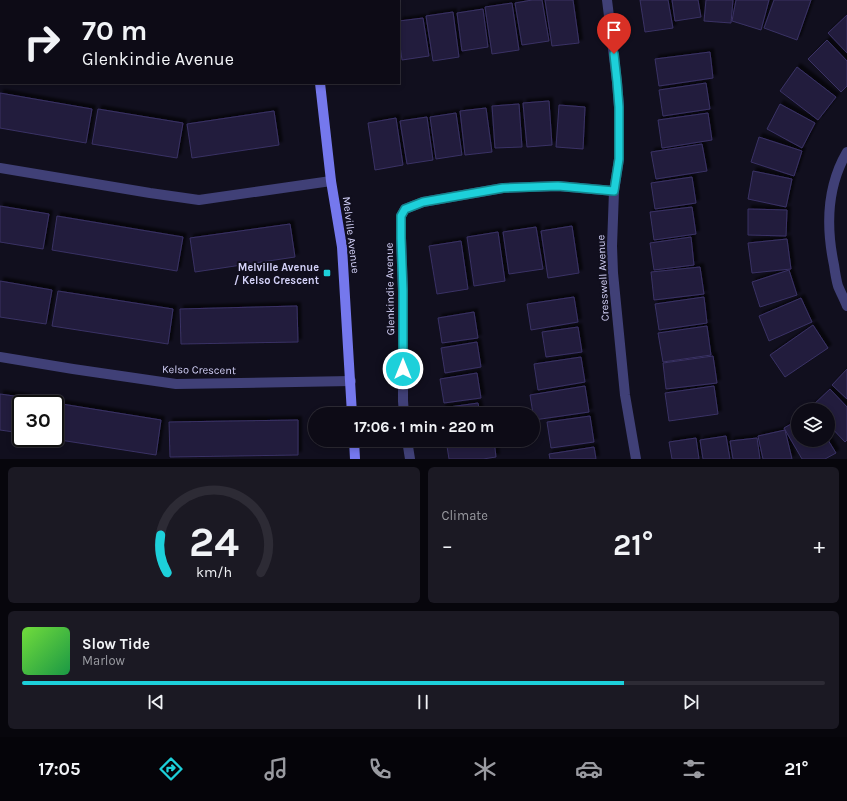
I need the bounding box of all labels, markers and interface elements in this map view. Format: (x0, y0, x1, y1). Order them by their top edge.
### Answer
pin (597, 13, 631, 54)
text: 70 m (82, 14, 147, 47)
icon: right (16, 16, 68, 68)
icon: arrive (603, 19, 625, 41)
text: Glenkindie Avenue (82, 48, 234, 70)
street label: Melville Avenue (340, 196, 362, 275)
street label: Cresswell Avenue (594, 234, 612, 322)
street label: Glenkindie Avenue (383, 242, 397, 336)
place label: Melville Avenue / Kelso Crescent (234, 261, 320, 287)
marker: Melville Avenue / Kelso Crescent (322, 268, 332, 278)
position arrow (382, 348, 424, 390)
street label: Kelso Crescent (162, 363, 236, 377)
speed limit sign: 30 (12, 395, 64, 447)
map controls (791, 403, 835, 447)
button: layers (791, 403, 835, 447)
text: 17:06 · 1 min · 220 m (354, 418, 494, 436)
text: Climate (442, 508, 488, 523)
text: 24 (189, 518, 239, 566)
text: 21° (613, 527, 654, 563)
text: − (442, 533, 453, 559)
text: + (813, 533, 825, 559)
text: km/h (196, 564, 232, 581)
text: Slow Tide (82, 635, 150, 653)
text: Marlow (82, 653, 125, 668)
icon: previous (145, 691, 167, 713)
icon: pause (412, 691, 434, 713)
icon: next (680, 691, 702, 713)
icon: directions (157, 755, 185, 783)
icon: music (262, 755, 290, 783)
icon: phone (366, 755, 394, 783)
icon: climate (471, 755, 499, 783)
icon: car (575, 755, 603, 783)
icon: filters (680, 755, 708, 783)
text: 17:05 (38, 758, 80, 780)
text: 21° (784, 758, 809, 780)

